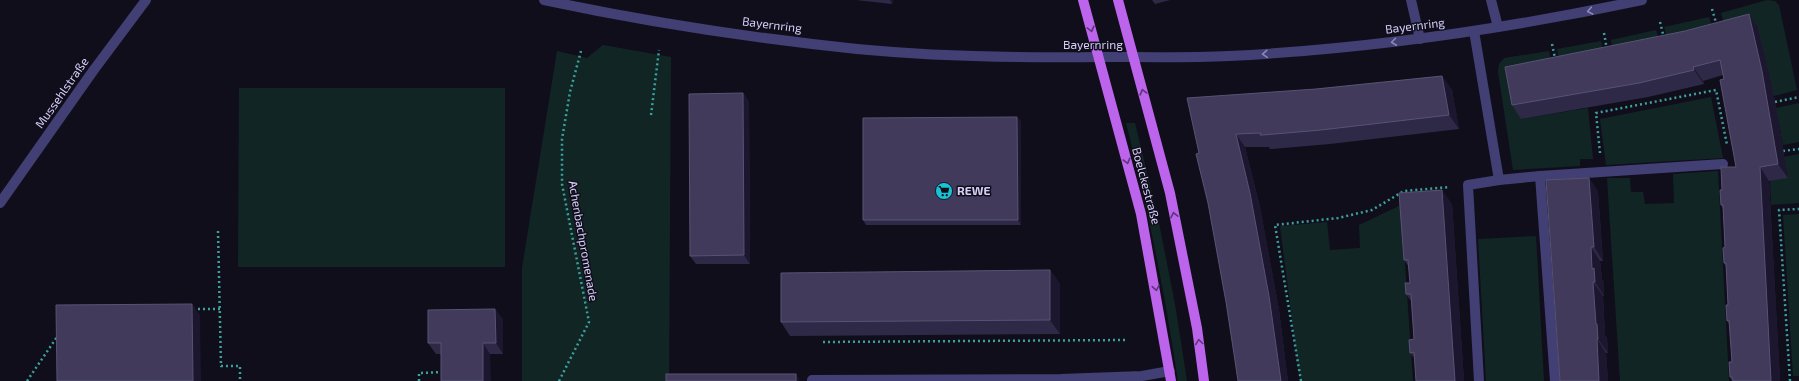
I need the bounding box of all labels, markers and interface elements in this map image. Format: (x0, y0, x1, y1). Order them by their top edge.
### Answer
one-way arrow (1587, 6, 1593, 14)
street label: Bayernring (741, 13, 803, 35)
street label: Bayernring (1384, 14, 1446, 36)
one-way arrow (1086, 25, 1095, 32)
street label: Bayernring (1063, 37, 1123, 51)
one-way arrow (1391, 37, 1397, 46)
one-way arrow (1262, 49, 1268, 58)
street label: Mussehlstraße (32, 54, 91, 131)
one-way arrow (1139, 89, 1148, 96)
street label: Boelckestraße (1130, 146, 1164, 226)
one-way arrow (1122, 158, 1131, 165)
street label: Achenbachpromenade (566, 179, 601, 302)
supermarket icon: REWE (934, 181, 954, 201)
place label: REWE (957, 183, 990, 197)
one-way arrow (1171, 212, 1179, 218)
one-way arrow (1151, 285, 1159, 291)
one-way arrow (1195, 339, 1204, 345)

